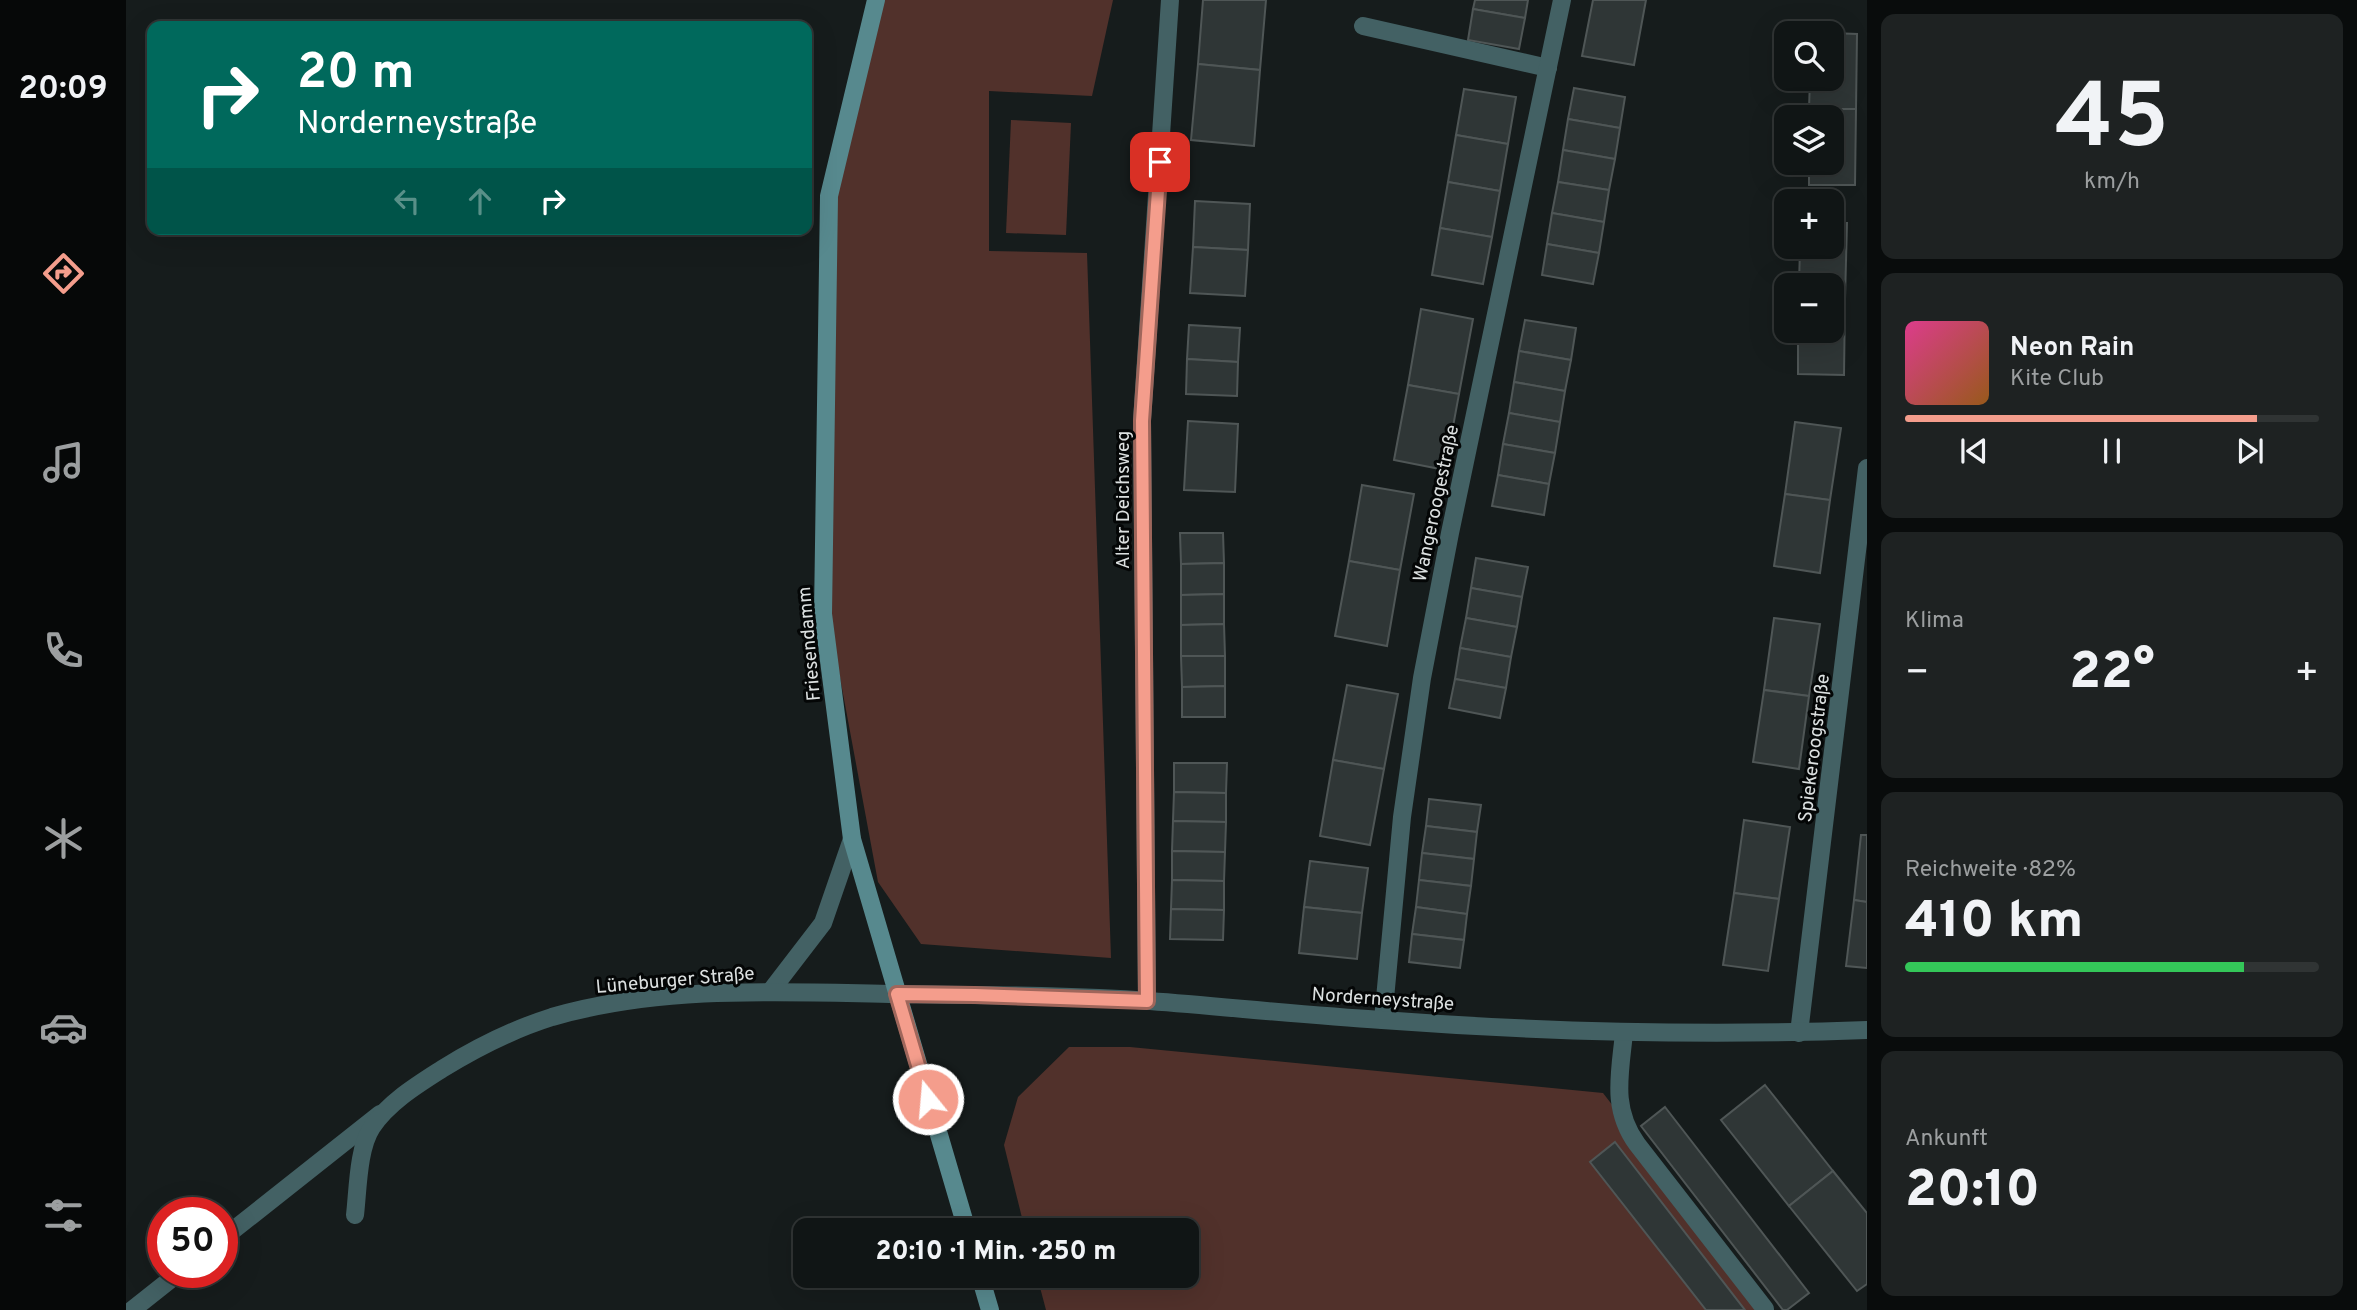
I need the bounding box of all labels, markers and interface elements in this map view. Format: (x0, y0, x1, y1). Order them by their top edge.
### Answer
map controls (1774, 21, 1844, 343)
button: search (1774, 21, 1844, 91)
text: 20 m (297, 44, 414, 106)
icon: right (182, 49, 273, 140)
text: 45 (2055, 65, 2169, 180)
text: 20:09 (18, 70, 108, 110)
text: Norderneystraße (297, 105, 537, 145)
button: layers (1774, 105, 1844, 175)
pin (1130, 132, 1190, 192)
icon: arrive (1141, 143, 1179, 181)
text: km/h (2084, 168, 2140, 197)
icon: left (388, 182, 426, 220)
icon: ahead (461, 182, 499, 220)
icon: right (534, 182, 572, 220)
button: + (1774, 189, 1844, 259)
icon: directions (39, 249, 88, 298)
button: − (1774, 273, 1844, 343)
text: Neon Rain (2010, 332, 2135, 365)
text: Kite Club (2010, 365, 2104, 394)
street label: Wangeroogestraße (1409, 423, 1465, 584)
street label: Alter Deichsweg (1112, 431, 1136, 569)
icon: previous (1955, 432, 1993, 470)
icon: pause (2093, 432, 2131, 470)
icon: next (2231, 432, 2269, 470)
icon: music (39, 438, 88, 487)
street label: Friesendamm (793, 586, 827, 702)
text: Klima (1905, 607, 1964, 636)
icon: phone (39, 626, 88, 675)
text: 22° (2069, 641, 2155, 707)
text: − (1905, 650, 1930, 699)
text: + (2294, 650, 2319, 699)
street label: Spiekeroogstraße (1794, 673, 1836, 824)
icon: climate (39, 814, 88, 863)
text: Reichweite · 82% (1905, 856, 2076, 885)
text: 410 km (1905, 890, 2083, 956)
street label: Lüneburger Straße (595, 962, 755, 1000)
street label: Norderneystraße (1311, 983, 1455, 1017)
icon: car (39, 1003, 88, 1052)
position arrow (891, 1062, 965, 1136)
text: Ankunft (1905, 1125, 1988, 1154)
text: 20:10 (1905, 1159, 2040, 1225)
icon: filters (39, 1191, 88, 1240)
speed limit sign: 50 (147, 1197, 238, 1288)
text: 20:10 · 1 Min. · 250 m (876, 1236, 1116, 1269)

